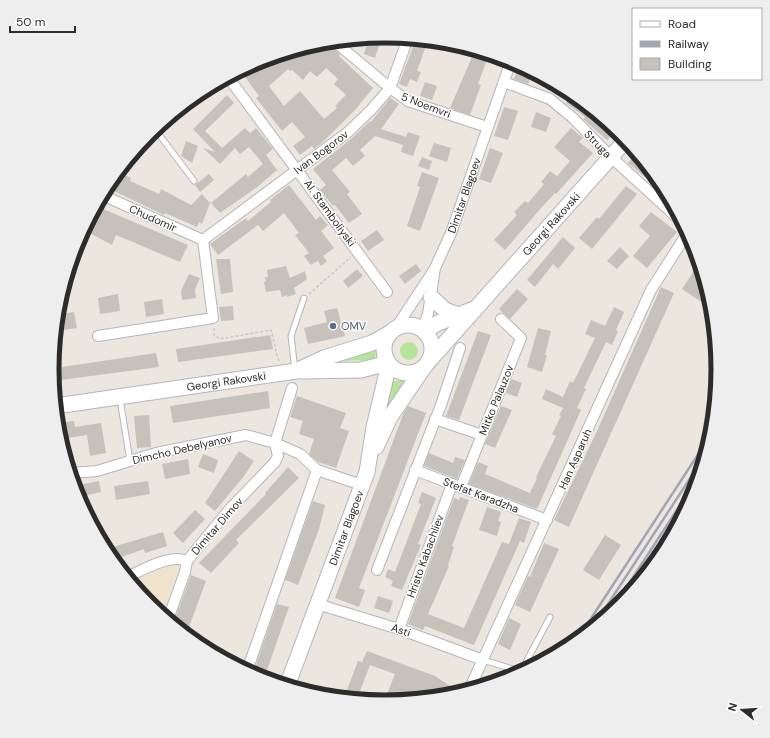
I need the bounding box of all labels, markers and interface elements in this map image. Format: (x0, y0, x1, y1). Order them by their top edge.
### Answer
scale bar (10, 8, 75, 34)
legend (632, 8, 762, 80)
text: 50 m (16, 14, 45, 30)
text: Road (668, 16, 696, 32)
text: Railway (668, 36, 709, 52)
text: Building (668, 56, 712, 72)
street label: 5 Noemvri (399, 89, 453, 121)
street label: Ivan Bogorov (291, 127, 351, 177)
street label: Struga (581, 127, 615, 161)
street label: Dimitar Blagoev (444, 155, 484, 235)
street label: Al. Stamboliyski (301, 177, 359, 249)
street label: Georgi Rakovski (519, 189, 583, 258)
street label: Chudomir (127, 201, 179, 235)
place label: OMV (341, 319, 367, 333)
marker: OMV (328, 321, 338, 331)
street label: Mitko Palauzov (476, 363, 517, 437)
street label: Georgi Rakovski (186, 368, 267, 394)
street label: Han Asparuh (555, 426, 595, 492)
street label: Dimcho Debelyanov (131, 431, 233, 467)
street label: Stefat Karadzha (441, 474, 521, 516)
street label: Dimitar Blagoev (326, 488, 367, 567)
street label: Dimitar Dimov (188, 494, 246, 558)
street label: Hristo Kabachliev (403, 512, 447, 600)
street label: Asti (389, 620, 413, 640)
north arrow (722, 690, 762, 730)
text: N (725, 701, 740, 713)

